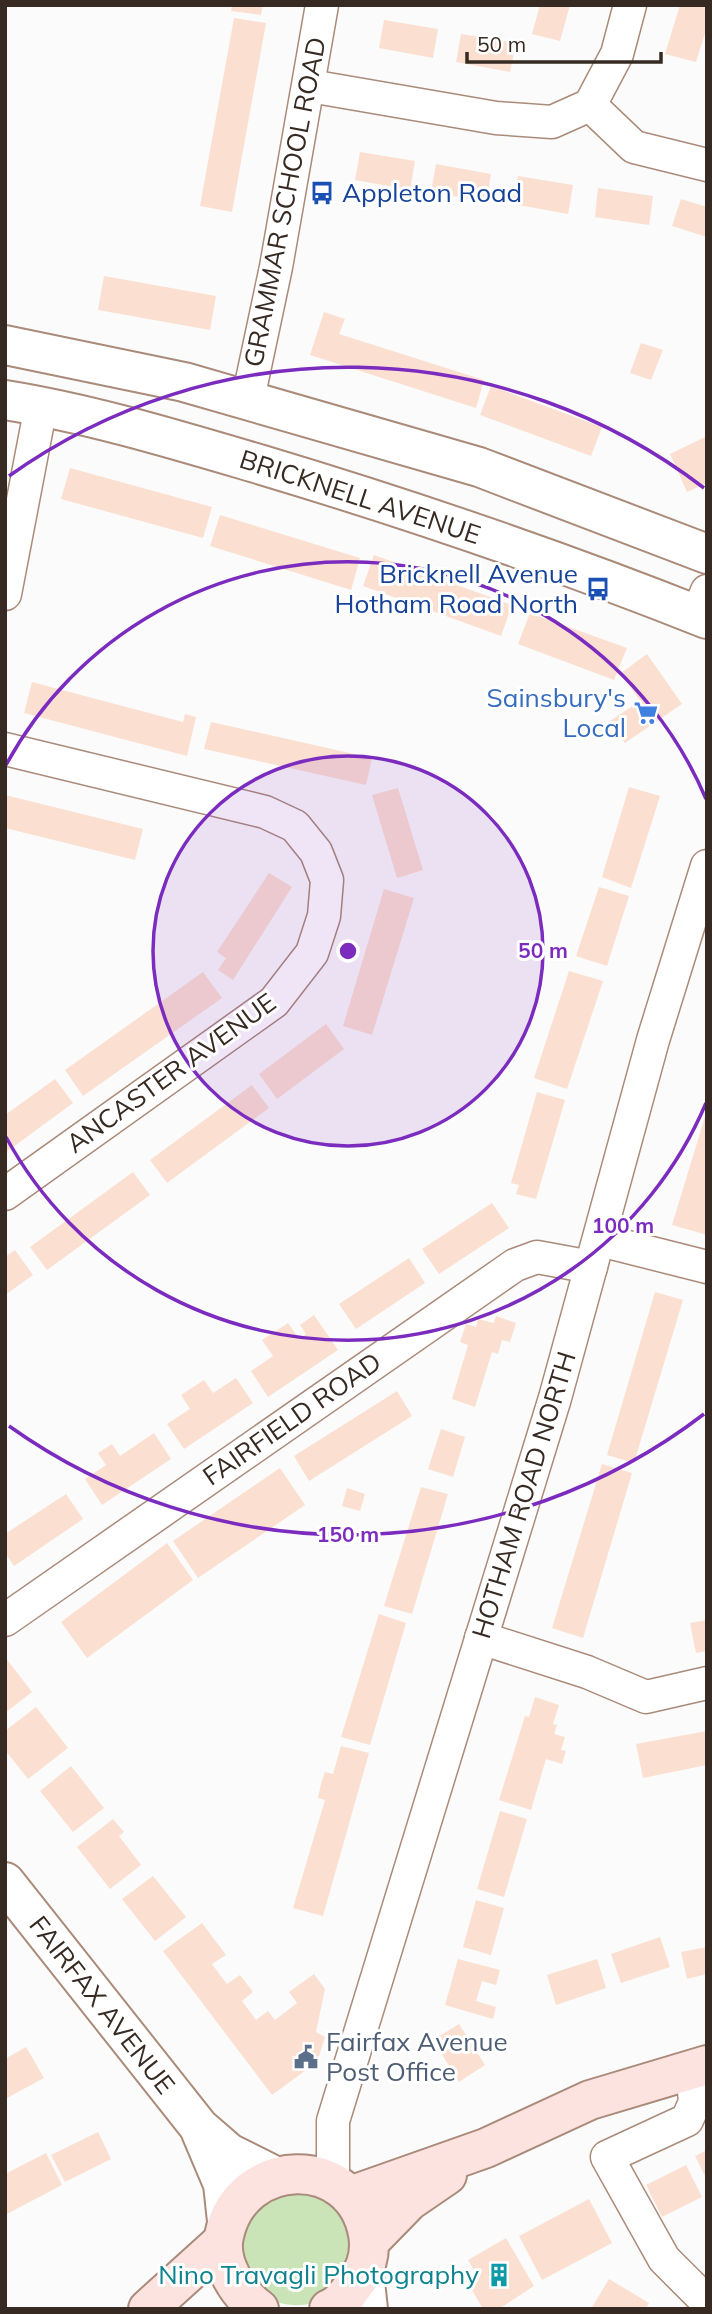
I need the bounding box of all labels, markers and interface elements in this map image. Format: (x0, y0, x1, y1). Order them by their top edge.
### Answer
scale bar (467, 21, 661, 65)
text: 50 m (477, 31, 526, 57)
street label: GRAMMAR SCHOOL ROAD (236, 34, 333, 370)
place label: Appleton Road (342, 176, 522, 209)
bus stop icon: Appleton Road (308, 179, 336, 207)
street label: BRICKNELL AVENUE (236, 442, 485, 551)
place label: Bricknell Avenue Hotham Road North (335, 557, 578, 620)
bus stop icon: Bricknell Avenue Hotham Road North (584, 575, 612, 603)
place label: Sainsbury's Local (487, 681, 626, 744)
supermarket icon: Sainsbury's Local (632, 699, 660, 727)
text: 50 m (518, 937, 568, 963)
centre of rings (336, 939, 360, 963)
street label: ANCASTER AVENUE (59, 985, 282, 1160)
text: 100 m (592, 1212, 654, 1238)
street label: FAIRFIELD ROAD (196, 1345, 387, 1492)
street label: HOTHAM ROAD NORTH (464, 1347, 583, 1642)
text: 150 m (317, 1521, 379, 1547)
street label: FAIRFAX AVENUE (23, 1909, 182, 2100)
place label: Fairfax Avenue Post Office (326, 2025, 508, 2088)
public building icon: Fairfax Avenue Post Office (292, 2043, 320, 2071)
place label: Nino Travagli Photography (158, 2258, 479, 2291)
building icon: Nino Travagli Photography (485, 2261, 513, 2289)

